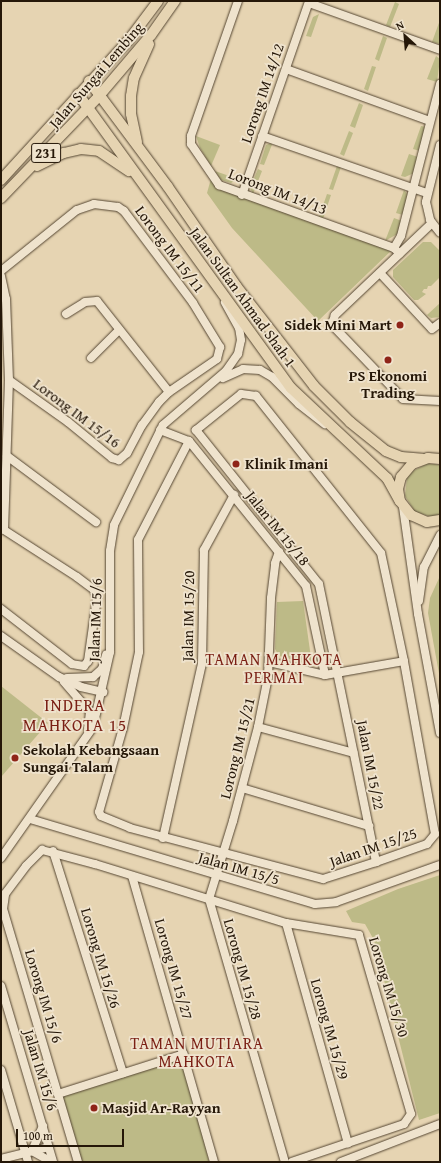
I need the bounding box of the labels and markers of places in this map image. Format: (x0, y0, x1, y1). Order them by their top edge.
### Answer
place label: Sidek Mini Mart (284, 316, 392, 334)
marker: Sidek Mini Mart (395, 320, 405, 330)
marker: PS Ekonomi Trading (383, 355, 393, 365)
place label: PS Ekonomi Trading (349, 366, 427, 401)
place label: Klinik Imani (245, 455, 328, 473)
marker: Klinik Imani (230, 458, 242, 470)
place label: Sekolah Kebangsaan Sungai Talam (23, 740, 159, 775)
marker: Sekolah Kebangsaan Sungai Talam (10, 753, 20, 763)
place label: Masjid Ar-Rayyan (102, 1099, 221, 1117)
marker: Masjid Ar-Rayyan (89, 1103, 99, 1113)

